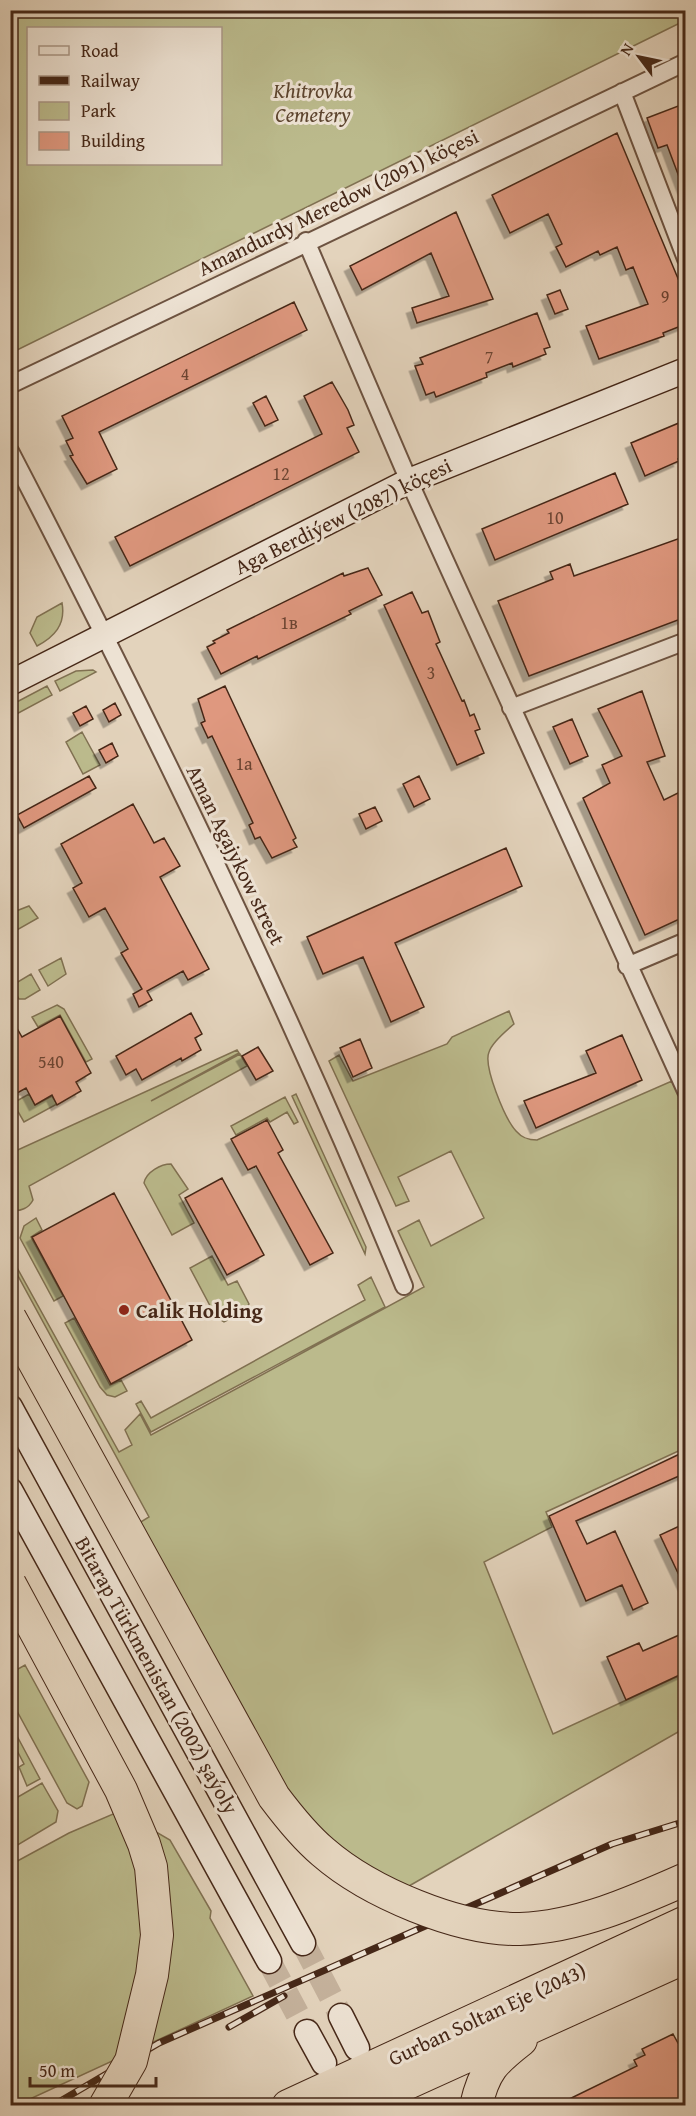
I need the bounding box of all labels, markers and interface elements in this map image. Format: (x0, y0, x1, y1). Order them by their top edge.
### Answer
legend (27, 27, 222, 165)
north arrow (609, 27, 669, 87)
text: Road (81, 37, 119, 64)
text: N (613, 38, 639, 60)
text: Railway (81, 67, 140, 94)
park label: Khitrovka Cemetery (272, 75, 353, 130)
text: Park (81, 97, 117, 124)
street label: Amandurdy Meredow (2091) köçesi (192, 120, 484, 284)
text: Building (81, 127, 145, 154)
house number: 9 (661, 283, 669, 310)
house number: 7 (485, 343, 493, 370)
house number: 4 (181, 360, 189, 387)
street label: Aga Berdiýew (2087) köçesi (229, 450, 457, 582)
house number: 12 (272, 460, 290, 487)
house number: 10 (546, 504, 564, 531)
house number: 1в (280, 609, 298, 636)
house number: 3 (427, 659, 435, 686)
house number: 1а (235, 750, 253, 777)
street label: Aman Agajykow street (179, 760, 293, 951)
house number: 540 (38, 1048, 64, 1075)
place label: Calik Holding (136, 1295, 263, 1326)
marker: Calik Holding (117, 1303, 131, 1317)
street label: Bitarap Türkmenistan (2002) şaýoly (68, 1531, 247, 1820)
street label: Gurban Soltan Eje (2043) (383, 1955, 591, 2073)
scale bar (30, 2050, 156, 2088)
text: 50 m (39, 2057, 75, 2084)

